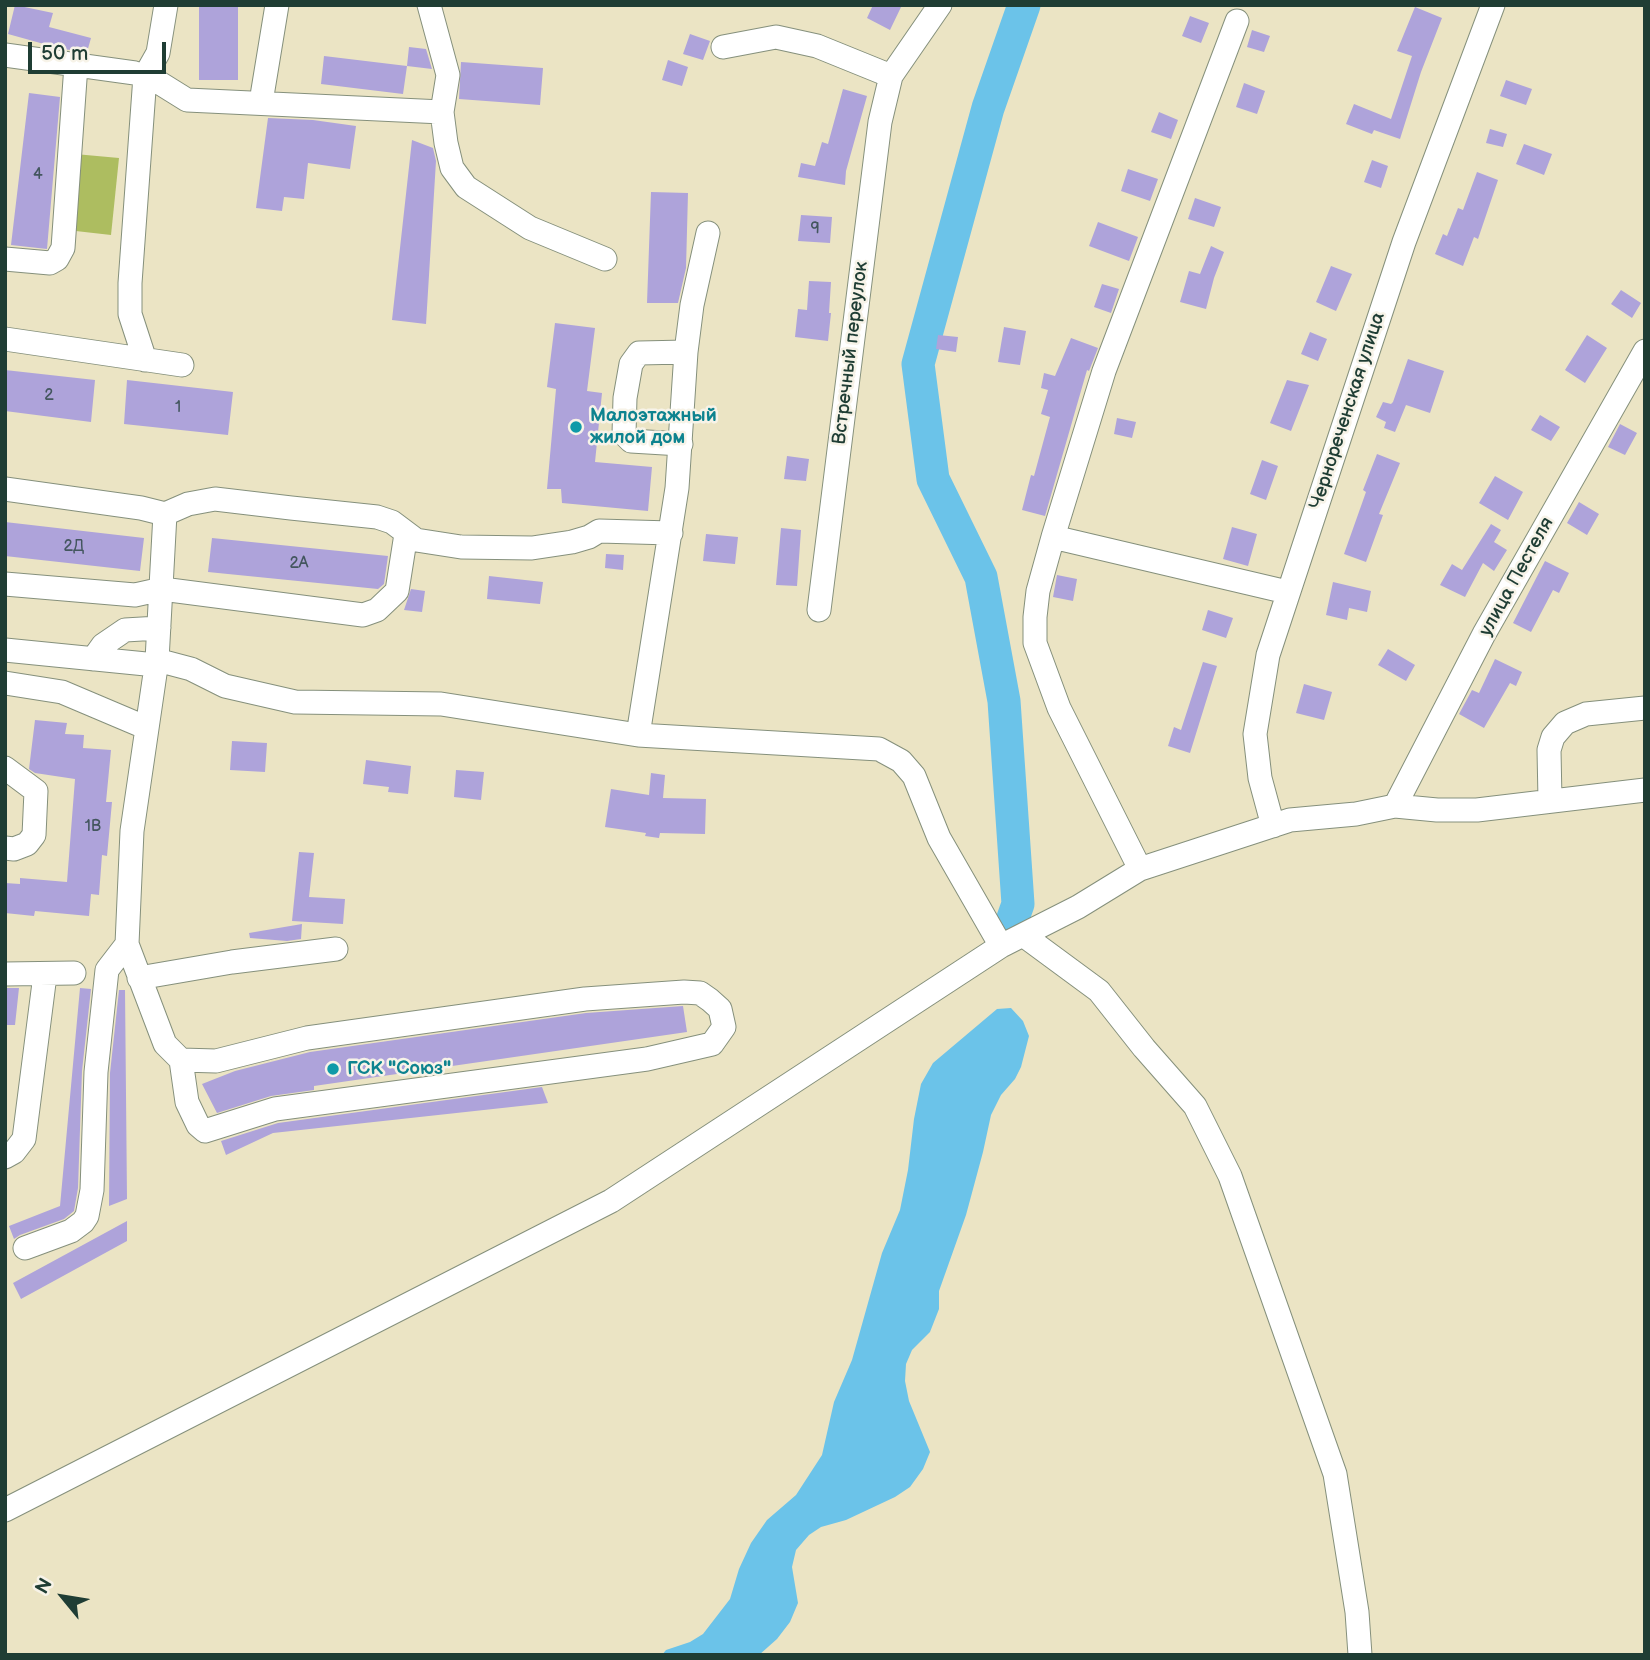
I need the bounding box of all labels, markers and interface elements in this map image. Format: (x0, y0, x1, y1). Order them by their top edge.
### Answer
scale bar (32, 28, 170, 72)
text: 50 m (41, 41, 88, 66)
house number: 4 (33, 165, 43, 185)
house number: 9 (810, 219, 820, 239)
street label: Встречный переулок (828, 260, 874, 446)
street label: Чернореченская улица (1305, 310, 1391, 512)
house number: 2 (44, 386, 54, 406)
house number: 1 (175, 398, 181, 418)
place label: Малоэтажный жилой дом (590, 405, 717, 449)
marker: Малоэтажный жилой дом (568, 419, 584, 435)
street label: улица Пестеля (1475, 513, 1559, 641)
house number: 2Д (64, 537, 84, 557)
house number: 2А (289, 554, 309, 574)
house number: 1В (85, 817, 101, 837)
place label: ГСК "Союз" (347, 1058, 451, 1080)
marker: ГСК "Союз" (325, 1061, 341, 1077)
north arrow (28, 1562, 98, 1632)
text: N (31, 1574, 58, 1598)

